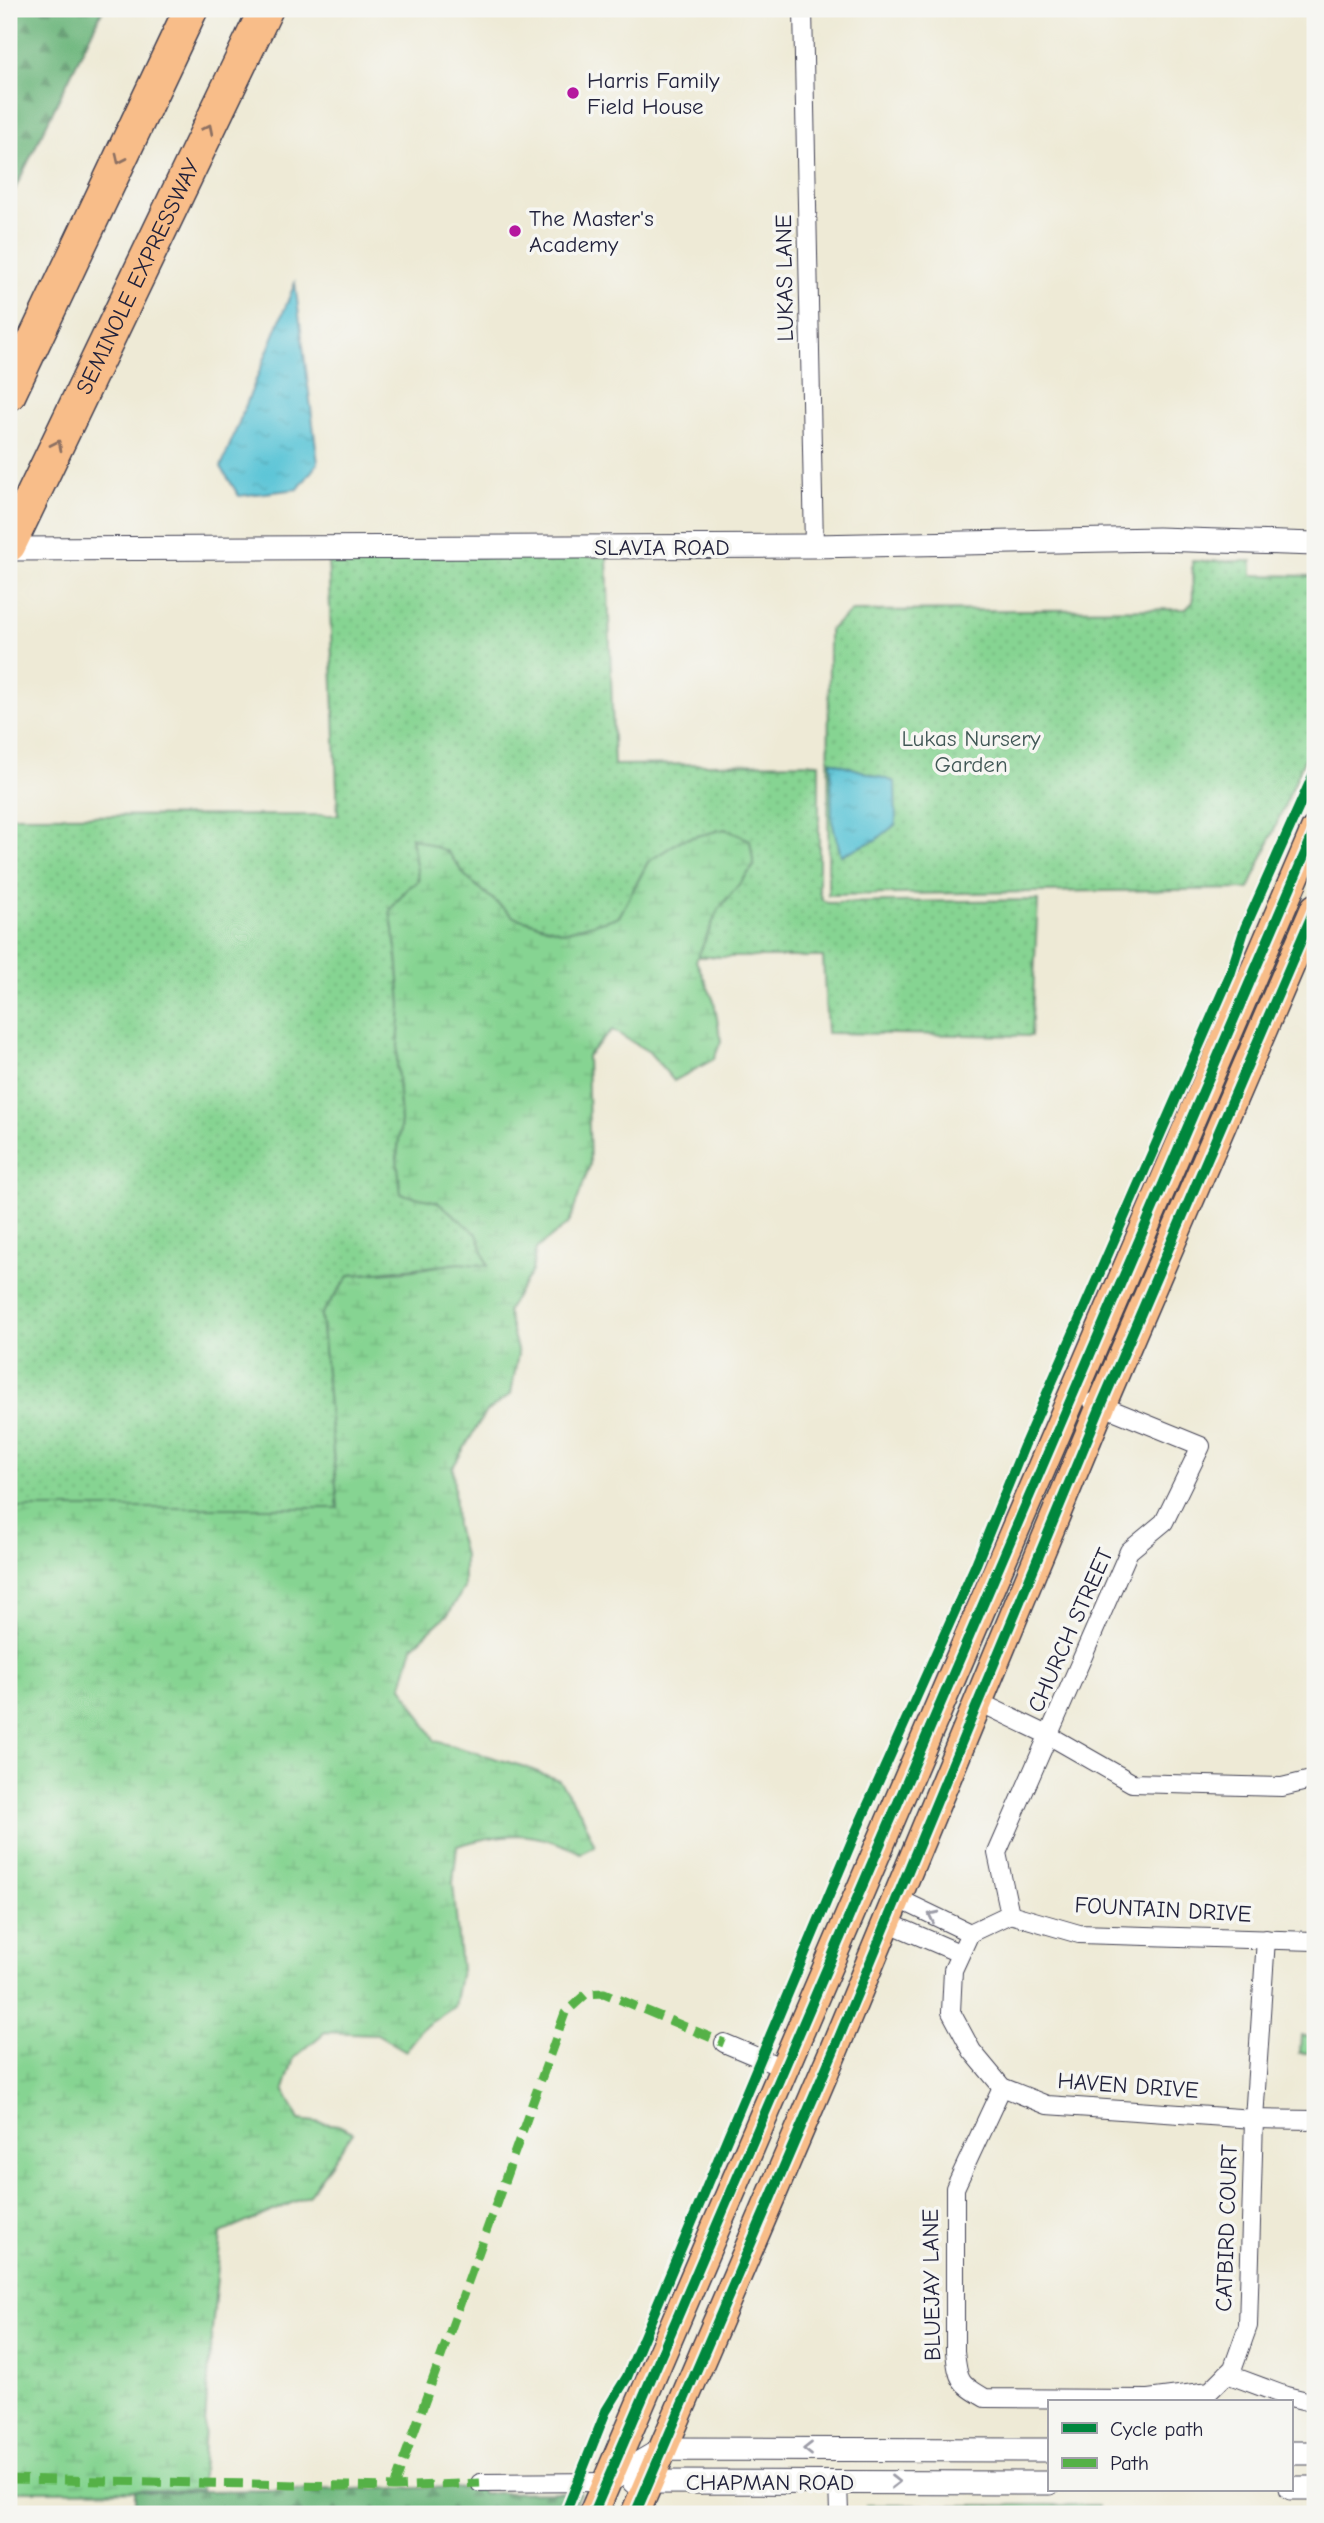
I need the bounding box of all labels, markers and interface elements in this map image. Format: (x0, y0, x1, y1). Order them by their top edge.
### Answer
place label: Harris Family Field House (587, 67, 720, 120)
marker: Harris Family Field House (565, 85, 581, 101)
one-way arrow (200, 124, 214, 136)
one-way arrow (114, 152, 128, 164)
street label: SEMINOLE EXPRESSWAY (70, 154, 206, 399)
place label: The Master's Academy (529, 205, 654, 258)
street label: LUKAS LANE (770, 214, 799, 342)
marker: The Master's Academy (507, 223, 523, 239)
one-way arrow (49, 440, 63, 452)
street label: SLAVIA ROAD (594, 534, 730, 561)
park label: Lukas Nursery Garden (901, 725, 1041, 778)
street label: CHURCH STREET (1022, 1544, 1119, 1717)
street label: FOUNTAIN DRIVE (1074, 1891, 1252, 1928)
one-way arrow (928, 1910, 940, 1924)
street label: HAVEN DRIVE (1056, 2067, 1200, 2104)
street label: CATBIRD COURT (1210, 2144, 1243, 2312)
street label: BLUEJAY LANE (917, 2208, 946, 2361)
legend (1048, 2400, 1292, 2492)
text: Cycle path (1110, 2417, 1203, 2441)
one-way arrow (802, 2441, 813, 2457)
text: Path (1110, 2451, 1149, 2475)
street label: CHAPMAN ROAD (686, 2469, 854, 2496)
one-way arrow (891, 2474, 901, 2490)

